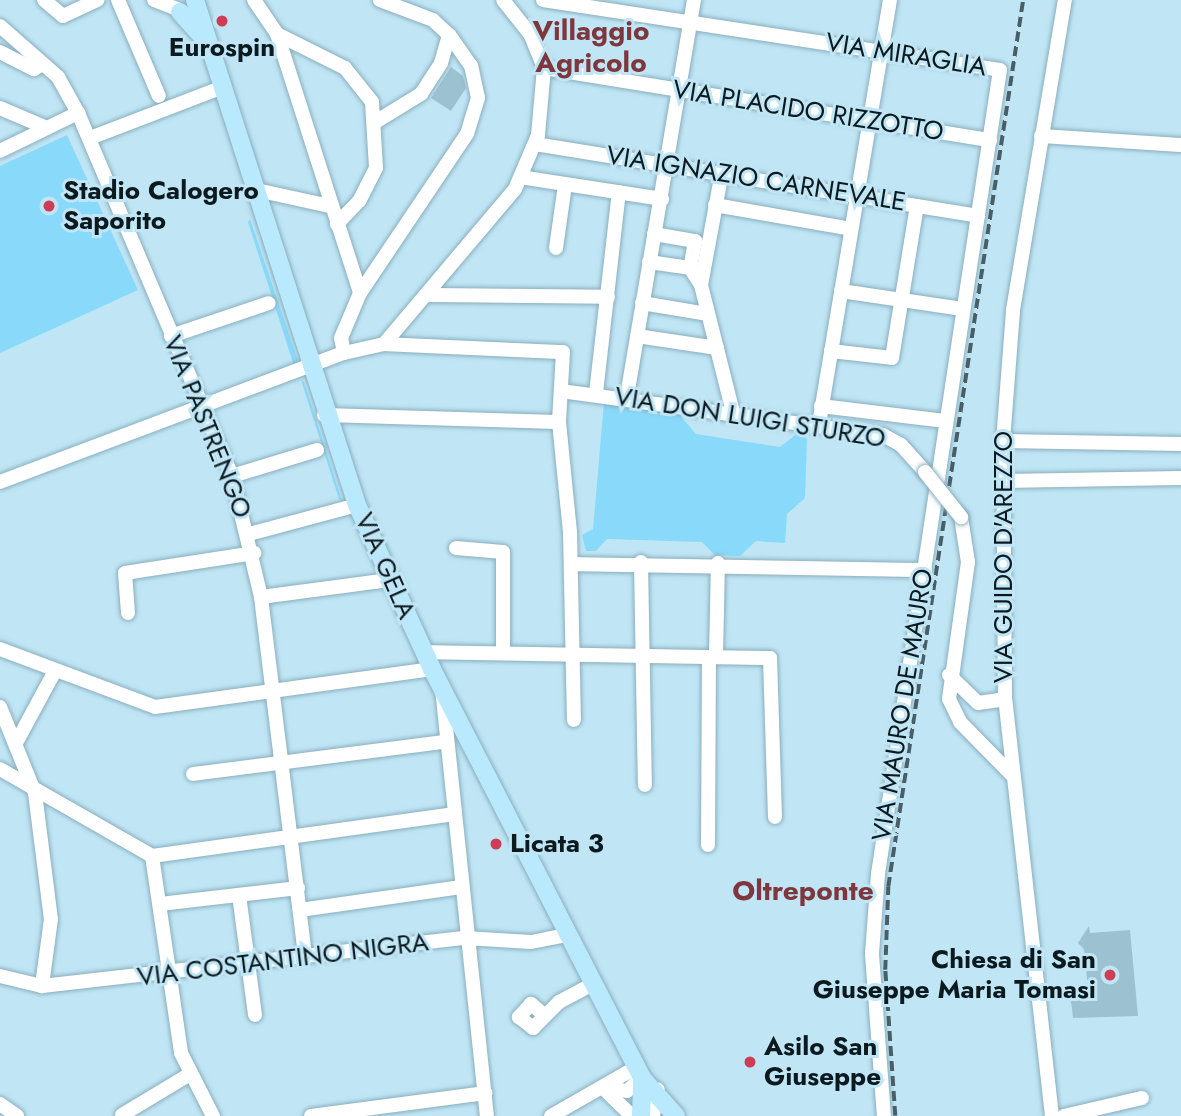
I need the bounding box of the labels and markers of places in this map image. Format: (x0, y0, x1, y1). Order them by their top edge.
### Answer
marker: Eurospin (214, 13, 230, 29)
place label: Eurospin (169, 32, 275, 64)
place label: Stadio Calogero Saporito (63, 175, 259, 236)
marker: Stadio Calogero Saporito (41, 198, 57, 214)
place label: Licata 3 (510, 828, 604, 860)
marker: Licata 3 (488, 836, 504, 852)
place label: Chiesa di San Giuseppe Maria Tomasi (813, 944, 1096, 1006)
marker: Chiesa di San Giuseppe Maria Tomasi (1102, 967, 1118, 983)
place label: Asilo San Giuseppe (764, 1031, 881, 1092)
marker: Asilo San Giuseppe (742, 1054, 758, 1070)

